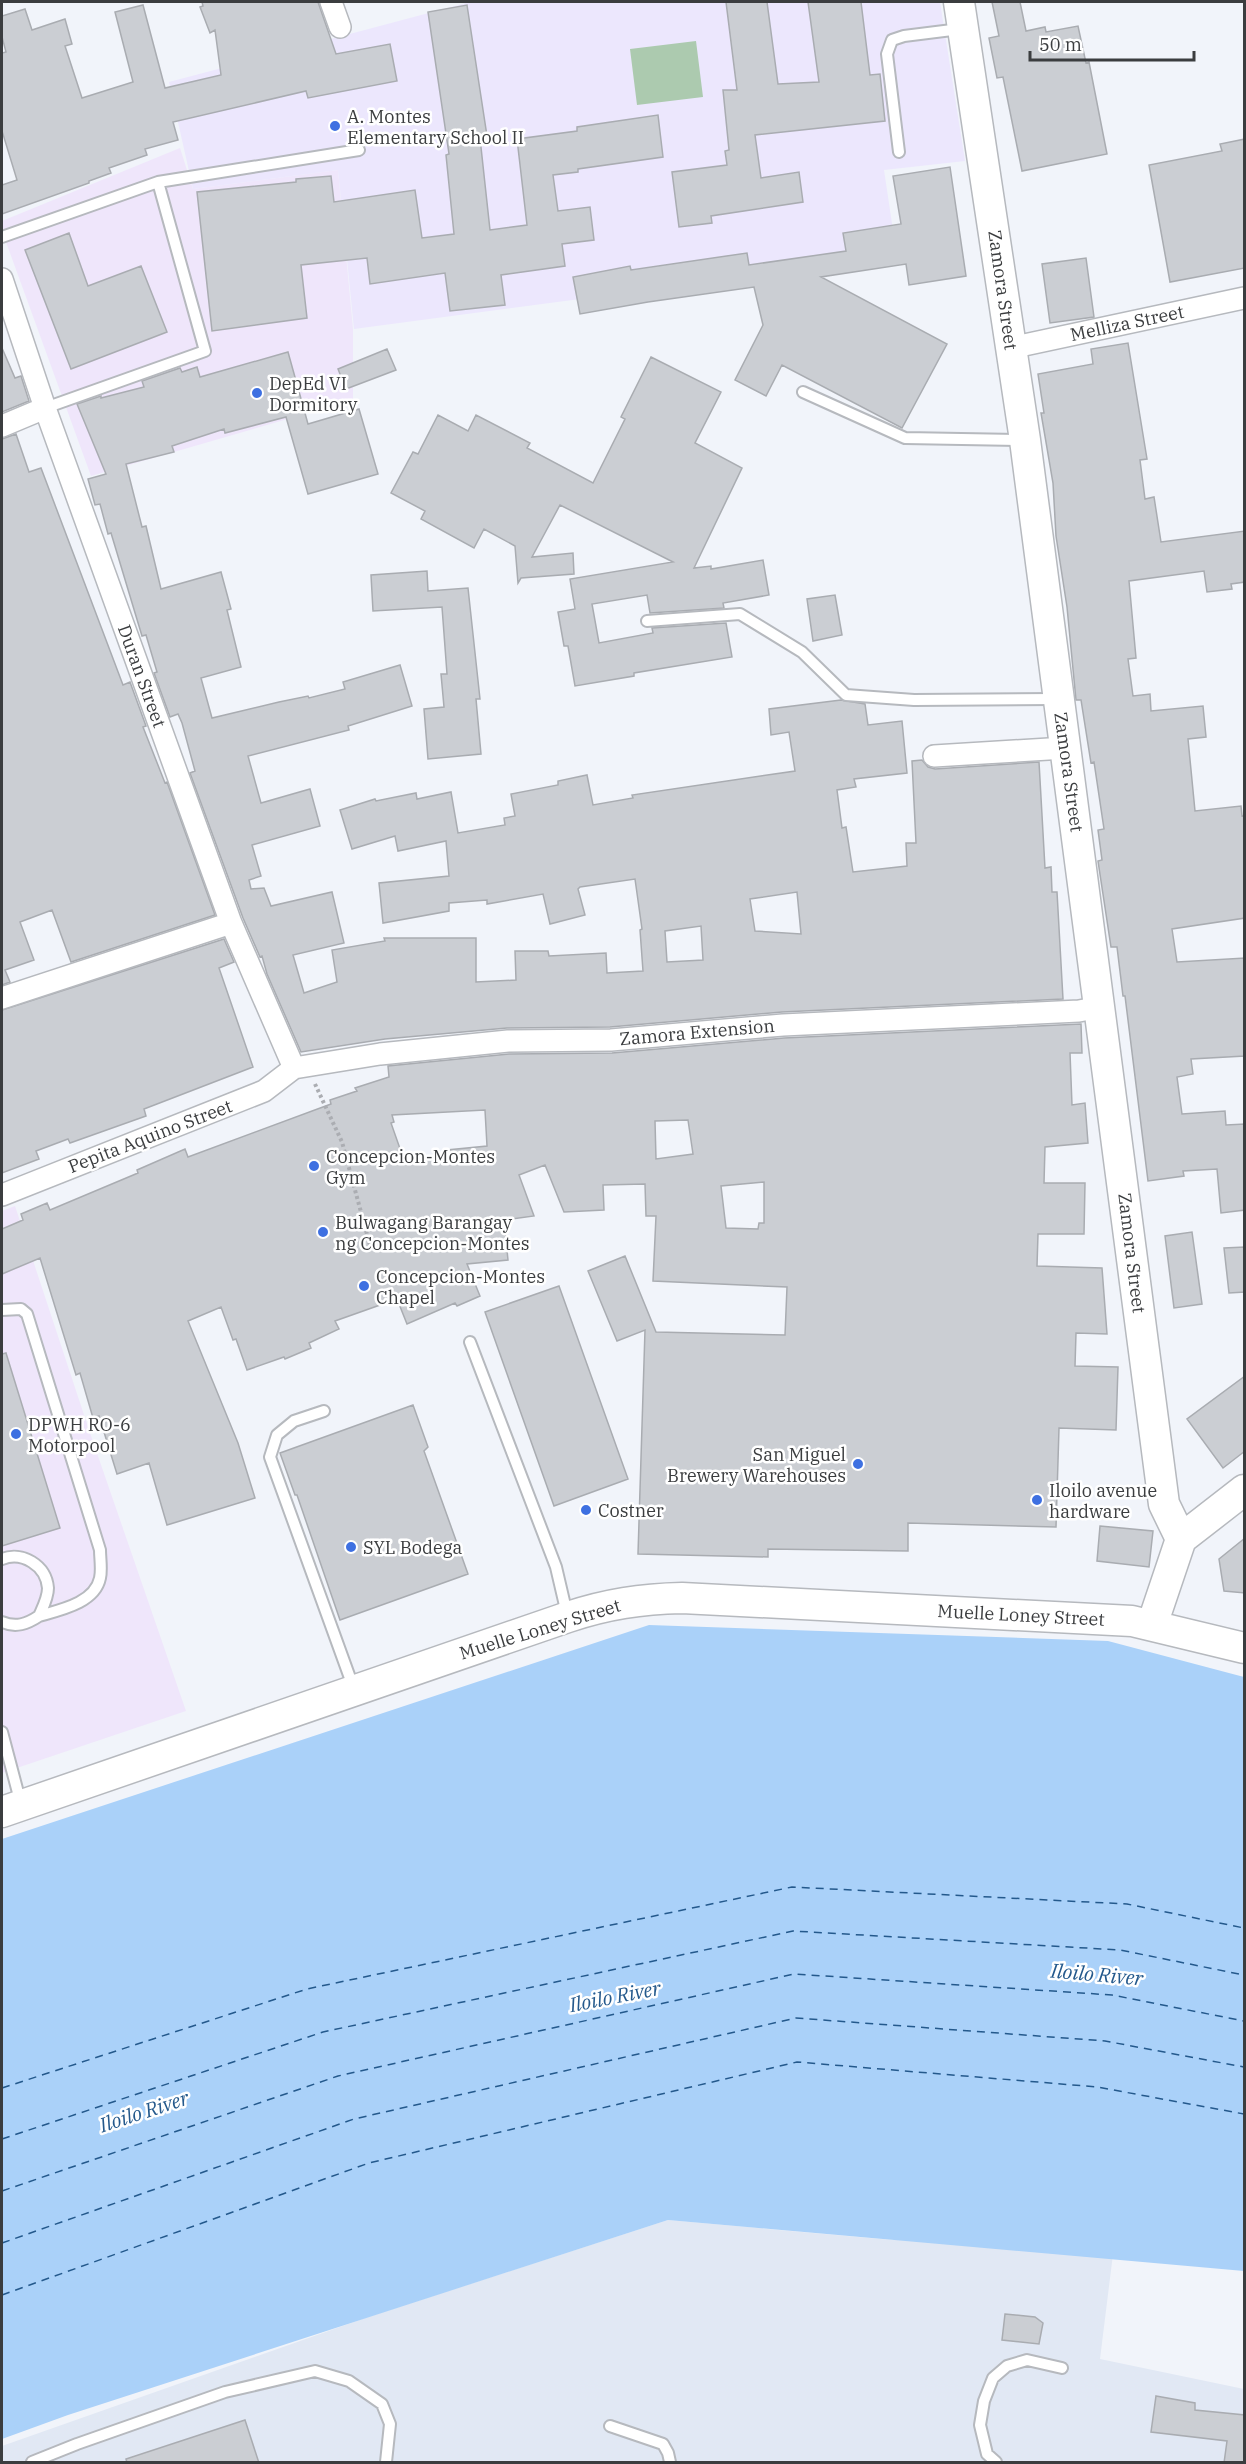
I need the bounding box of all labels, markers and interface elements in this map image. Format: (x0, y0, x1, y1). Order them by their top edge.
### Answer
scale bar (1030, 24, 1194, 62)
text: 50 m (1039, 33, 1082, 56)
place label: A. Montes Elementary School II (347, 105, 524, 149)
marker: A. Montes Elementary School II (328, 119, 342, 133)
street label: Zamora Street (983, 228, 1023, 352)
street label: Melliza Street (1068, 300, 1186, 346)
place label: DepEd VI Dormitory (269, 372, 358, 416)
marker: DepEd VI Dormitory (250, 386, 264, 400)
street label: Duran Street (113, 621, 171, 731)
street label: Zamora Street (1049, 710, 1089, 834)
street label: Zamora Extension (618, 1014, 776, 1050)
street label: Pepita Aquino Street (65, 1094, 235, 1178)
place label: Concepcion-Montes Gym (326, 1145, 495, 1189)
marker: Concepcion-Montes Gym (307, 1159, 321, 1173)
street label: Zamora Street (1113, 1191, 1151, 1315)
place label: Bulwagang Barangay ng Concepcion-Montes (335, 1211, 529, 1255)
marker: Bulwagang Barangay ng Concepcion-Montes (316, 1225, 330, 1239)
place label: Concepcion-Montes Chapel (376, 1265, 545, 1309)
marker: Concepcion-Montes Chapel (357, 1279, 371, 1293)
place label: DPWH RO-6 Motorpool (28, 1413, 131, 1457)
marker: DPWH RO-6 Motorpool (9, 1427, 23, 1441)
place label: San Miguel Brewery Warehouses (667, 1443, 846, 1487)
marker: San Miguel Brewery Warehouses (851, 1457, 865, 1471)
place label: Iloilo avenue hardware (1049, 1479, 1157, 1523)
marker: Iloilo avenue hardware (1030, 1493, 1044, 1507)
place label: Costner (598, 1499, 664, 1522)
marker: Costner (579, 1503, 593, 1517)
place label: SYL Bodega (363, 1536, 462, 1559)
marker: SYL Bodega (344, 1540, 358, 1554)
street label: Muelle Loney Street (457, 1594, 623, 1664)
street label: Muelle Loney Street (937, 1599, 1105, 1631)
water label: Iloilo River (1049, 1956, 1146, 1992)
water label: Iloilo River (566, 1974, 664, 2018)
water label: Iloilo River (95, 2083, 193, 2138)

